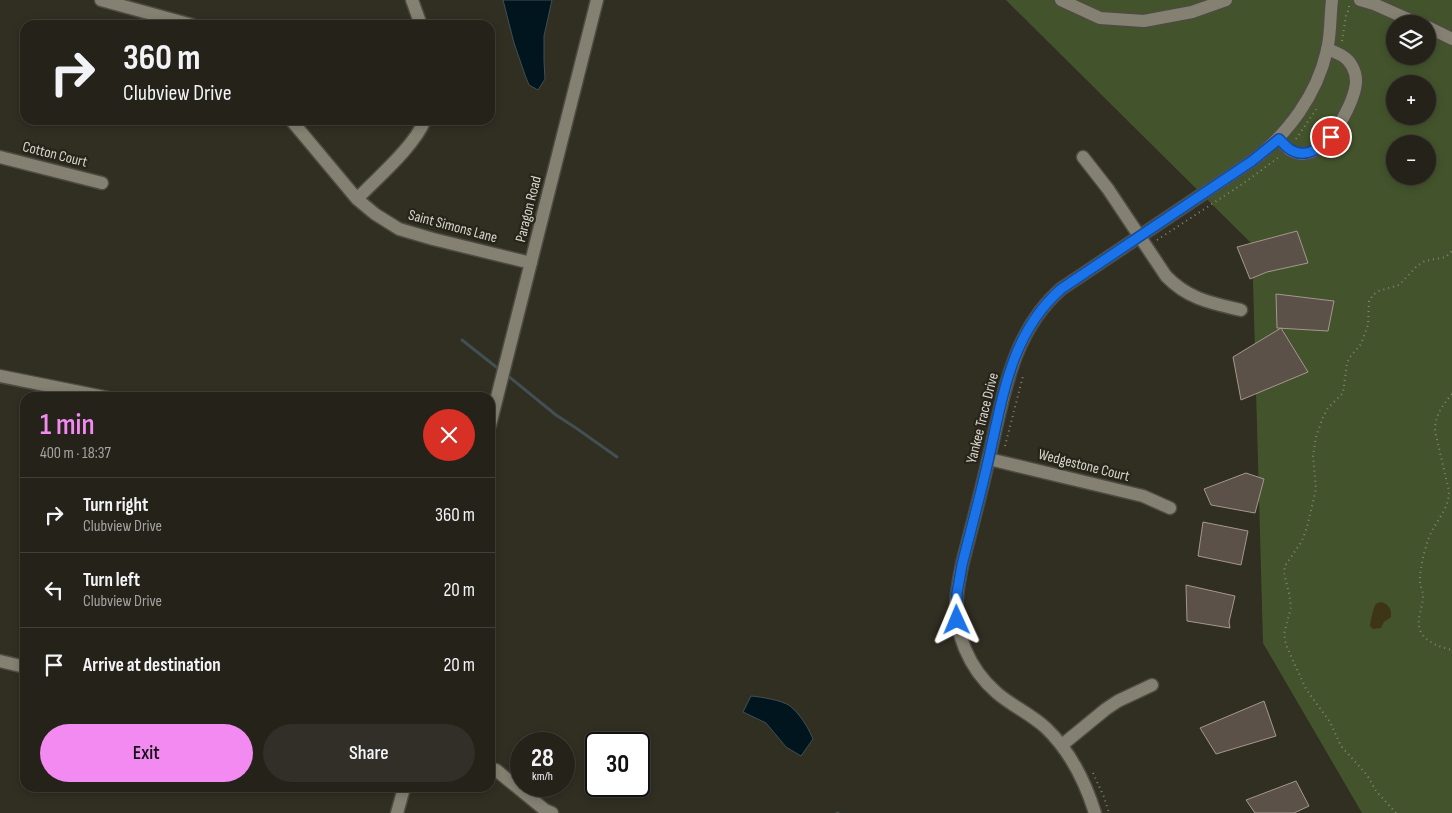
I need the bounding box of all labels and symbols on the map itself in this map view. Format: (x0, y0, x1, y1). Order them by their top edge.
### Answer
pin (1310, 116, 1352, 158)
street label: Cotton Court (21, 137, 90, 172)
street label: Paragon Road (511, 174, 546, 244)
street label: Saint Simons Lane (406, 205, 500, 248)
street label: Yankee Trace Drive (962, 371, 1003, 466)
street label: Wedgestone Court (1036, 445, 1132, 486)
position arrow (930, 593, 982, 645)
speed limit sign: 30 (585, 732, 650, 797)

